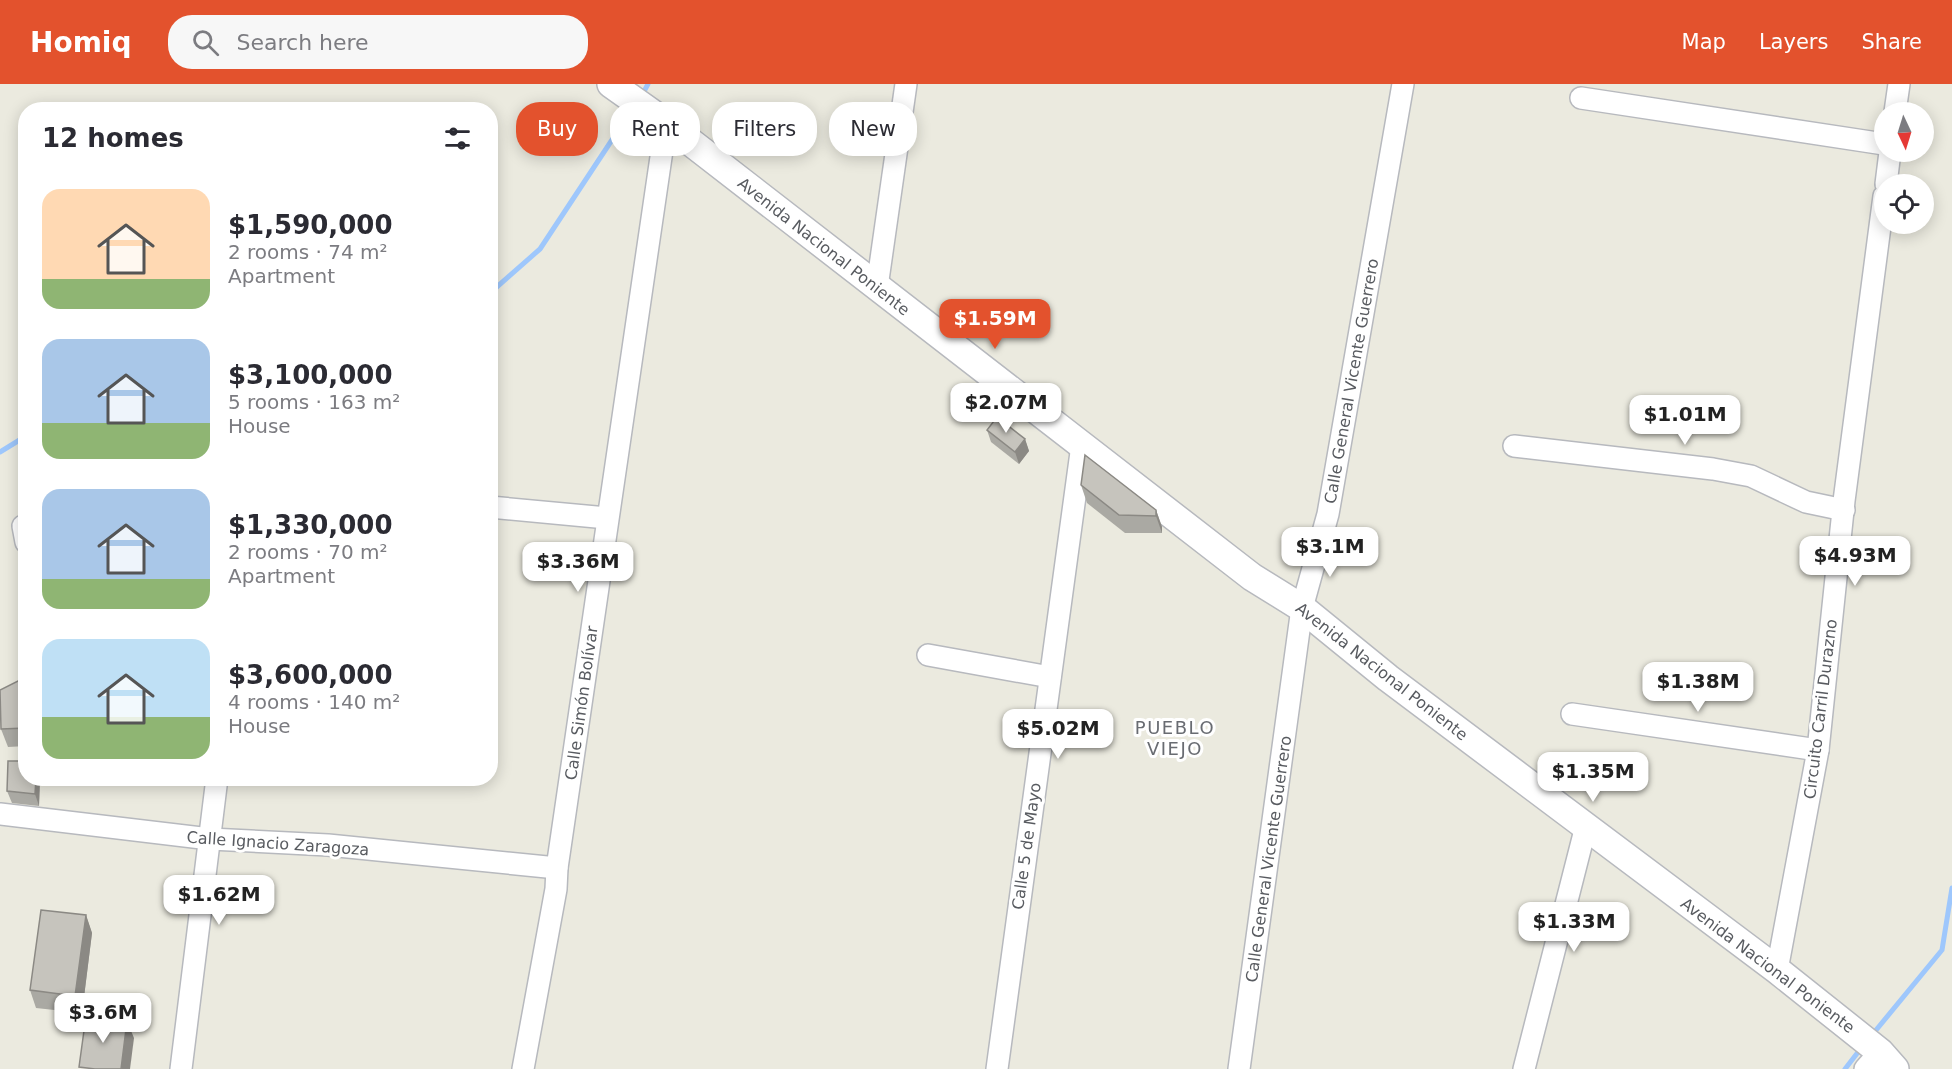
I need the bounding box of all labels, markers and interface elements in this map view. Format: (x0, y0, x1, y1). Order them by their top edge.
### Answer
search box (168, 15, 588, 69)
text: Homiq (30, 26, 132, 59)
icon: search (189, 26, 222, 59)
text: Search here (237, 30, 369, 55)
text: Map (1682, 30, 1726, 54)
text: Layers (1759, 30, 1828, 54)
text: Share (1861, 30, 1922, 54)
chip: Buy (516, 102, 598, 156)
chip: Rent (610, 102, 700, 156)
chip: Filters (712, 102, 817, 156)
chip: New (829, 102, 917, 156)
north arrow (1874, 102, 1934, 162)
map controls (1874, 102, 1934, 234)
icon: filters (441, 122, 474, 155)
text: 12 homes (42, 123, 184, 153)
street label: Avenida Nacional Poniente (734, 173, 913, 319)
button: locate (1874, 174, 1934, 234)
text: $1,590,000 (228, 210, 392, 240)
icon: home (90, 213, 162, 285)
text: 2 rooms · 74 m² (228, 240, 388, 264)
street label: Calle General Vicente Guerrero (1321, 257, 1382, 505)
text: Apartment (228, 264, 335, 288)
pin: $1.59M (946, 299, 1044, 350)
text: $1.59M (953, 306, 1037, 330)
text: $3,100,000 (228, 360, 392, 390)
icon: home (90, 363, 162, 435)
pin: $2.07M (957, 383, 1055, 434)
text: 5 rooms · 163 m² (228, 390, 400, 414)
text: $2.07M (964, 390, 1048, 414)
pin: $1.01M (1636, 395, 1734, 446)
text: $1.01M (1643, 402, 1727, 426)
text: House (228, 414, 291, 438)
text: $1,330,000 (228, 510, 392, 540)
icon: home (90, 513, 162, 585)
pin: $3.1M (1288, 527, 1372, 578)
text: $3.1M (1295, 534, 1365, 558)
pin: $4.93M (1806, 536, 1904, 587)
text: 2 rooms · 70 m² (228, 540, 388, 564)
pin: $3.36M (529, 542, 627, 593)
text: $4.93M (1813, 543, 1897, 567)
text: $3.36M (536, 549, 620, 573)
text: Apartment (228, 564, 335, 588)
street label: Avenida Nacional Poniente (1292, 598, 1471, 744)
street label: Circuito Carril Durazno (1800, 618, 1841, 800)
street label: Calle Simón Bolívar (561, 624, 602, 781)
text: $3,600,000 (228, 660, 392, 690)
pin: $1.38M (1649, 662, 1747, 713)
icon: home (90, 663, 162, 735)
text: $1.38M (1656, 669, 1740, 693)
text: 4 rooms · 140 m² (228, 690, 400, 714)
pin: $5.02M (1009, 709, 1107, 760)
text: House (228, 714, 291, 738)
text: $5.02M (1016, 716, 1100, 740)
district label: PUEBLO VIEJO (1135, 717, 1215, 759)
street label: Calle General Vicente Guerrero (1242, 735, 1295, 984)
pin: $1.35M (1544, 752, 1642, 803)
text: $1.35M (1551, 759, 1635, 783)
street label: Calle 5 de Mayo (1008, 781, 1045, 911)
street label: Calle Ignacio Zaragoza (186, 828, 370, 859)
pin: $1.62M (170, 875, 268, 926)
text: $1.62M (177, 882, 261, 906)
street label: Avenida Nacional Poniente (1677, 894, 1858, 1037)
pin: $1.33M (1525, 902, 1623, 953)
text: $1.33M (1532, 909, 1616, 933)
pin: $3.6M (61, 993, 145, 1044)
text: $3.6M (68, 1000, 138, 1024)

